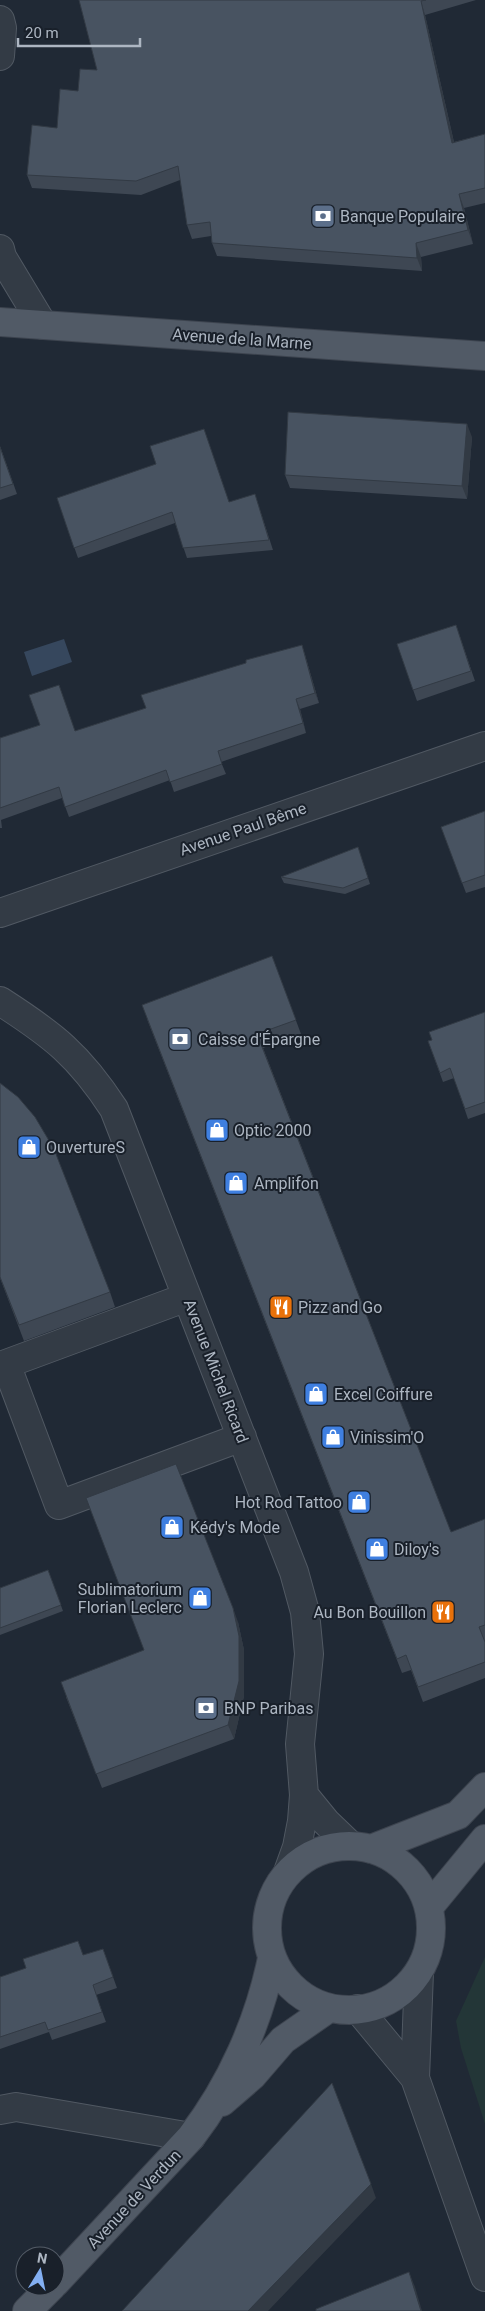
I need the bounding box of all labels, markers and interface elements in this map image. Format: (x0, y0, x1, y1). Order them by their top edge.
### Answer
scale bar (18, 15, 140, 47)
text: 20 m (25, 24, 59, 42)
bank icon: Banque Populaire (310, 203, 336, 229)
place label: Banque Populaire (340, 207, 465, 226)
street label: Avenue de la Marne (172, 325, 312, 353)
street label: Avenue Paul Bême (177, 798, 309, 860)
bank icon: Caisse d'Épargne (167, 1026, 193, 1052)
place label: Caisse d'Épargne (198, 1030, 320, 1049)
shop icon: Optic 2000 (204, 1117, 230, 1143)
place label: Optic 2000 (234, 1121, 311, 1140)
shop icon: OuvertureS (16, 1134, 42, 1160)
place label: OuvertureS (46, 1138, 125, 1157)
shop icon: Amplifon (223, 1170, 249, 1196)
place label: Amplifon (254, 1174, 319, 1193)
restaurant icon: Pizz and Go (268, 1294, 294, 1320)
street label: Avenue Michel Ricard (180, 1296, 252, 1446)
place label: Pizz and Go (298, 1298, 382, 1317)
shop icon: Excel Coiffure (303, 1381, 329, 1407)
place label: Excel Coiffure (334, 1385, 433, 1404)
shop icon: Vinissim'O (320, 1424, 346, 1450)
place label: Vinissim'O (350, 1428, 424, 1447)
shop icon: Hot Rod Tattoo (346, 1489, 372, 1515)
place label: Hot Rod Tattoo (235, 1493, 342, 1512)
shop icon: Kédy's Mode (159, 1514, 185, 1540)
place label: Kédy's Mode (190, 1518, 280, 1537)
shop icon: Diloy's (364, 1536, 390, 1562)
place label: Diloy's (394, 1540, 439, 1559)
place label: Sublimatorium Florian Leclerc (78, 1580, 182, 1617)
shop icon: Sublimatorium Florian Leclerc (187, 1585, 213, 1611)
restaurant icon: Au Bon Bouillon (430, 1599, 456, 1625)
place label: Au Bon Bouillon (313, 1603, 426, 1622)
bank icon: BNP Paribas (193, 1695, 219, 1721)
place label: BNP Paribas (224, 1699, 313, 1718)
street label: Avenue de Verdun (83, 2146, 185, 2252)
north arrow (15, 2246, 65, 2296)
text: N (36, 2249, 49, 2267)

